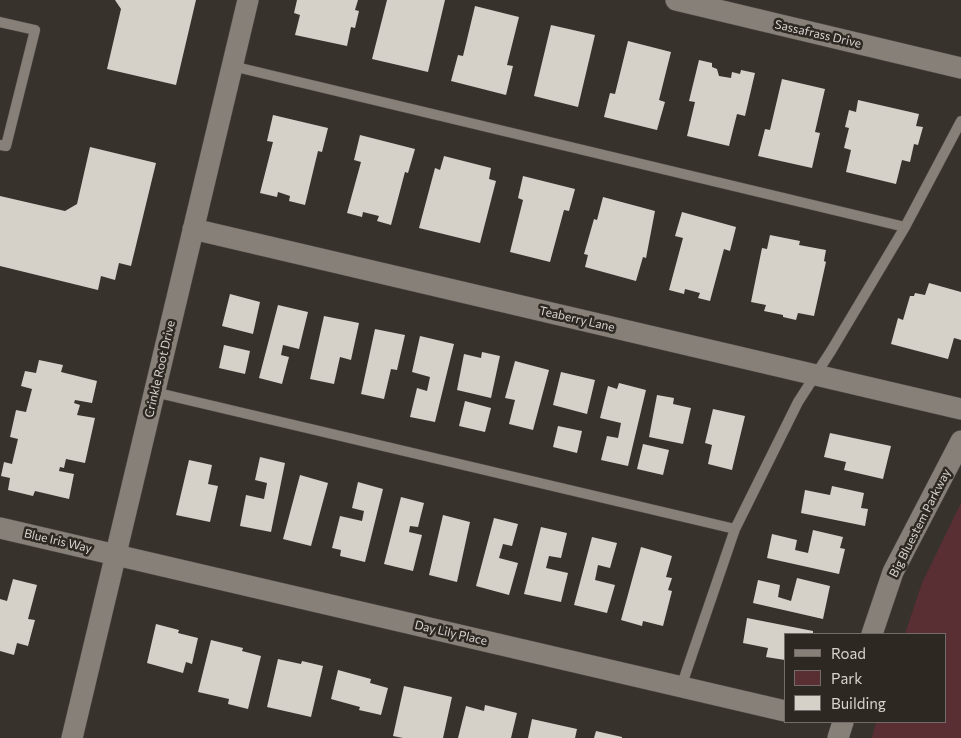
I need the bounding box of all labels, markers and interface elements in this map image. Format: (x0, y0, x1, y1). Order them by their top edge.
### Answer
street label: Sassafrass Drive (773, 17, 863, 51)
street label: Teaberry Lane (538, 303, 616, 335)
street label: Crinkle Root Drive (142, 319, 178, 419)
street label: Big Bluestem Parkway (886, 466, 954, 580)
street label: Blue Iris Way (23, 526, 93, 556)
street label: Day Lily Place (413, 618, 489, 648)
legend (784, 633, 946, 723)
text: Road (831, 644, 866, 662)
text: Park (831, 669, 862, 687)
text: Building (831, 694, 886, 712)

